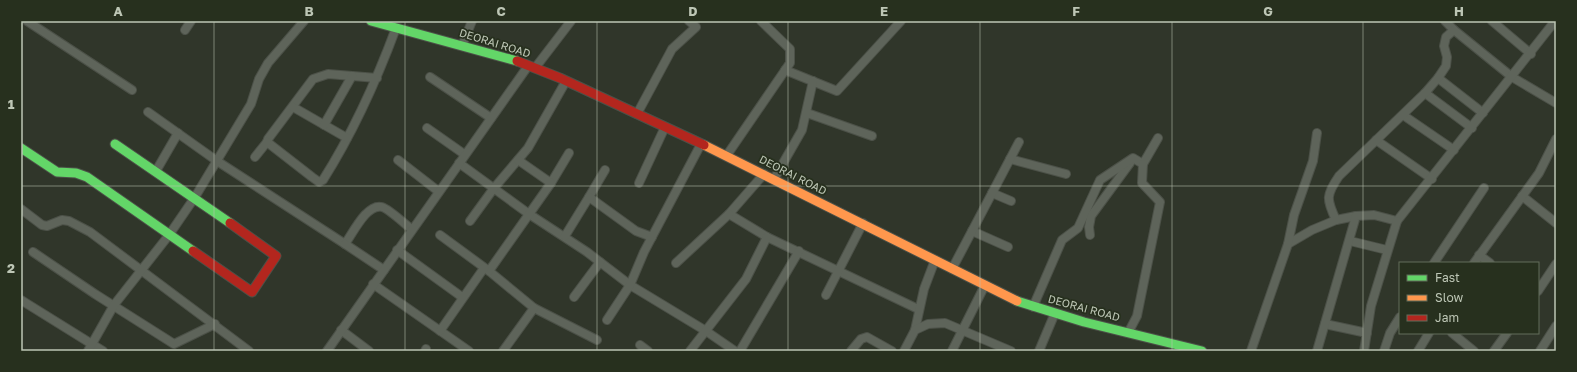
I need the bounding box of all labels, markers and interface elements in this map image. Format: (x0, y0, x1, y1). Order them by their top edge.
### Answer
text: A (113, 3, 123, 19)
text: B (304, 3, 314, 19)
text: C (496, 3, 506, 19)
text: D (688, 3, 698, 19)
text: E (880, 3, 888, 19)
text: F (1072, 3, 1080, 19)
text: G (1263, 3, 1273, 19)
text: H (1454, 3, 1464, 19)
street label: DEORAI ROAD (458, 25, 533, 60)
text: 1 (8, 96, 15, 112)
street label: DEORAI ROAD (757, 152, 829, 197)
text: 2 (7, 260, 15, 276)
legend (1399, 262, 1539, 334)
text: Fast (1435, 270, 1460, 285)
text: Slow (1435, 290, 1463, 305)
street label: DEORAI ROAD (1047, 292, 1122, 323)
text: Jam (1435, 310, 1459, 325)

